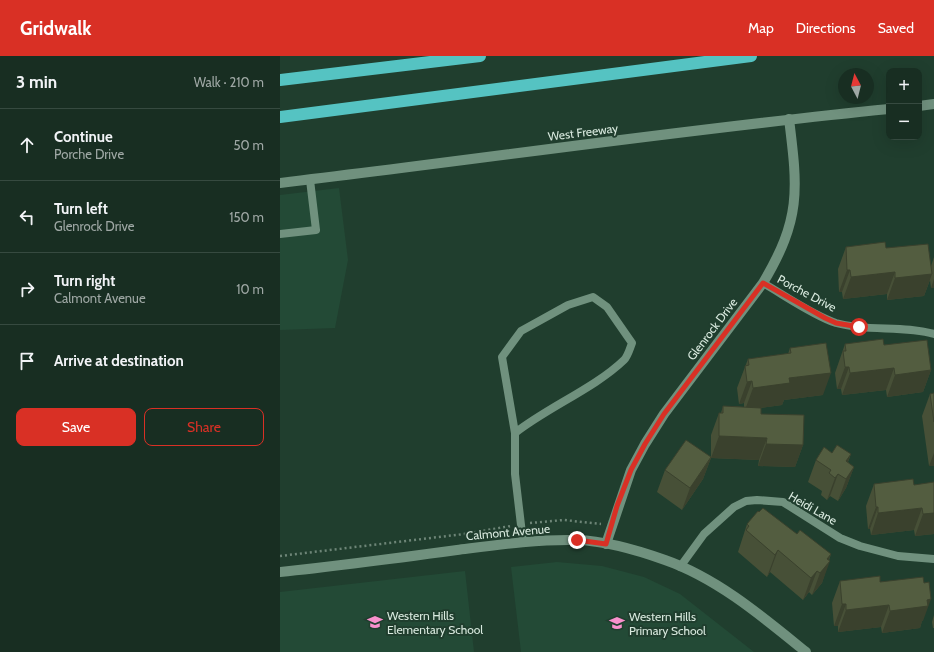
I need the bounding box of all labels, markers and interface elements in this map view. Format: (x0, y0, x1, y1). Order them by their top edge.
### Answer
text: Gridwalk (20, 17, 92, 40)
text: Map (748, 19, 774, 37)
text: Directions (796, 19, 856, 37)
text: Saved (878, 19, 914, 37)
north arrow (838, 68, 874, 104)
map controls (886, 68, 922, 140)
button: + (886, 68, 922, 104)
text: 3 min (16, 72, 57, 92)
text: Walk · 210 m (194, 74, 264, 90)
button: − (886, 104, 922, 140)
street label: West Freeway (547, 120, 619, 144)
text: Continue (54, 128, 113, 146)
icon: ahead (16, 134, 38, 156)
text: 50 m (234, 137, 264, 153)
text: Porche Drive (54, 146, 124, 162)
text: Turn left (54, 200, 108, 218)
icon: left (16, 206, 38, 228)
text: 150 m (229, 209, 264, 225)
text: Glenrock Drive (54, 218, 134, 234)
street label: Porche Drive (775, 271, 839, 315)
text: Turn right (54, 272, 115, 290)
icon: right (16, 278, 38, 300)
text: 10 m (236, 281, 264, 297)
text: Calmont Avenue (54, 290, 146, 306)
street label: Glenrock Drive (684, 295, 740, 363)
route start (850, 318, 868, 336)
icon: arrive (16, 350, 38, 372)
text: Arrive at destination (54, 352, 184, 370)
button: Save (16, 408, 136, 446)
button: Share (144, 408, 264, 446)
street label: Heidi Lane (786, 488, 840, 528)
street label: Calmont Avenue (465, 521, 551, 543)
route end (568, 531, 586, 549)
place label: Western Hills Elementary School (387, 608, 483, 637)
place label: Western Hills Primary School (629, 609, 706, 638)
school or university icon: Western Hills Elementary School (366, 613, 384, 631)
school or university icon: Western Hills Primary School (608, 614, 626, 632)

